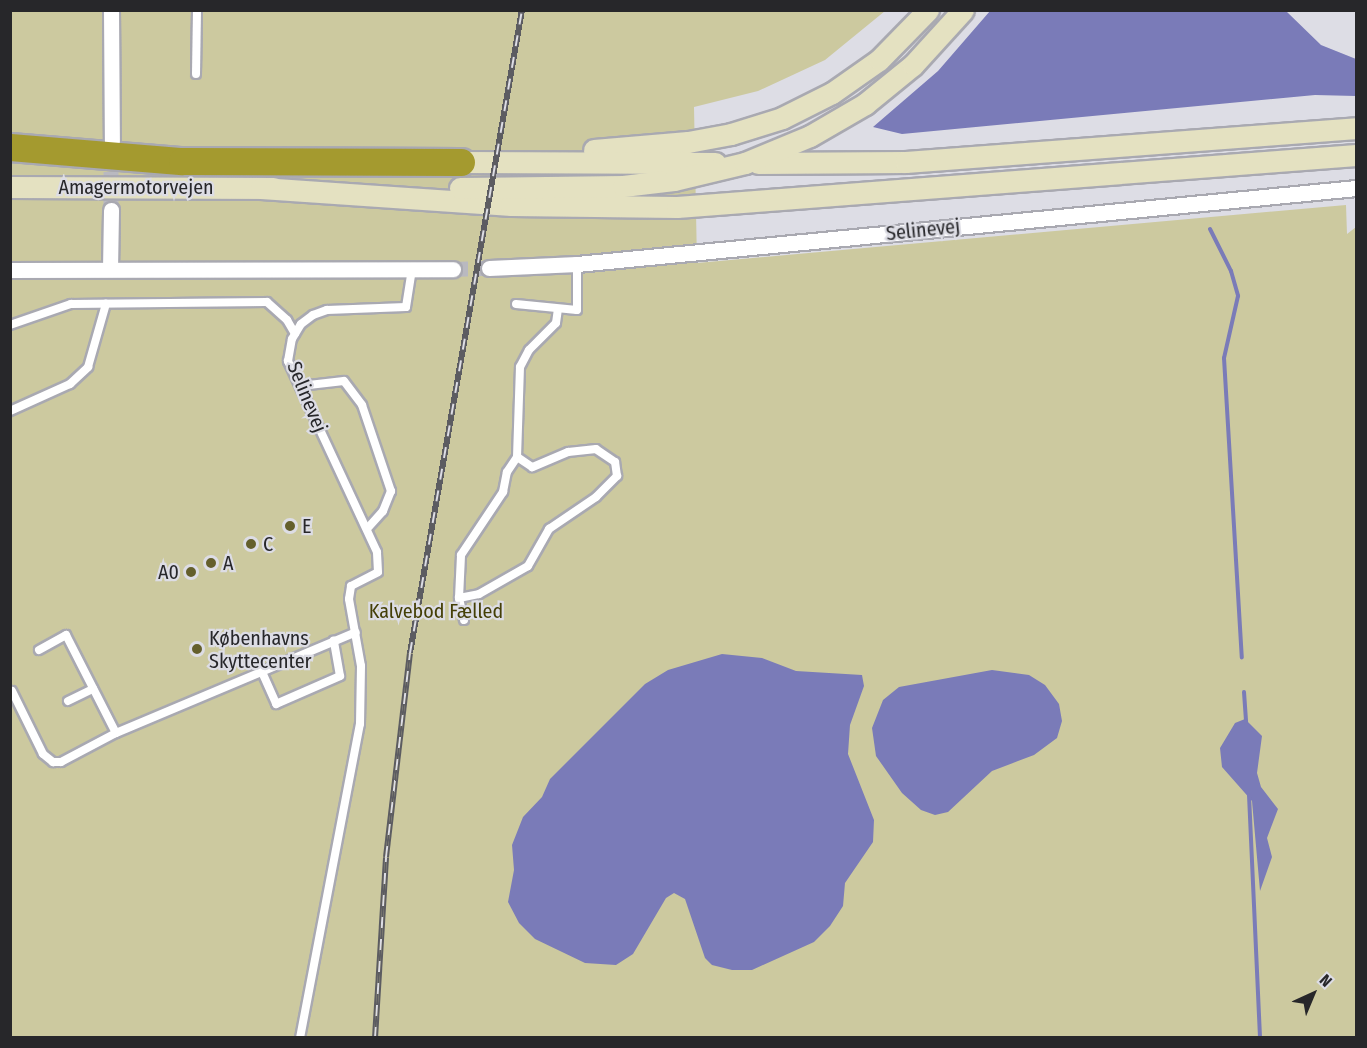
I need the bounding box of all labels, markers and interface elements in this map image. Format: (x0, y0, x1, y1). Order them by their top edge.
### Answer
street label: Amagermotorvejen (58, 175, 214, 199)
street label: Selinevej (885, 214, 961, 246)
street label: Selinevej (282, 358, 332, 436)
place label: E (302, 514, 311, 538)
marker: E (283, 519, 297, 533)
place label: C (263, 532, 273, 556)
marker: C (244, 537, 258, 551)
place label: A (223, 551, 234, 575)
marker: A (204, 556, 218, 570)
place label: A0 (158, 560, 179, 584)
marker: A0 (184, 565, 198, 579)
park label: Kalvebod Fælled (369, 599, 503, 623)
place label: Københavns Skyttecenter (209, 626, 312, 673)
marker: Københavns Skyttecenter (190, 642, 204, 656)
north arrow (1283, 964, 1343, 1024)
text: N (1316, 971, 1336, 991)

